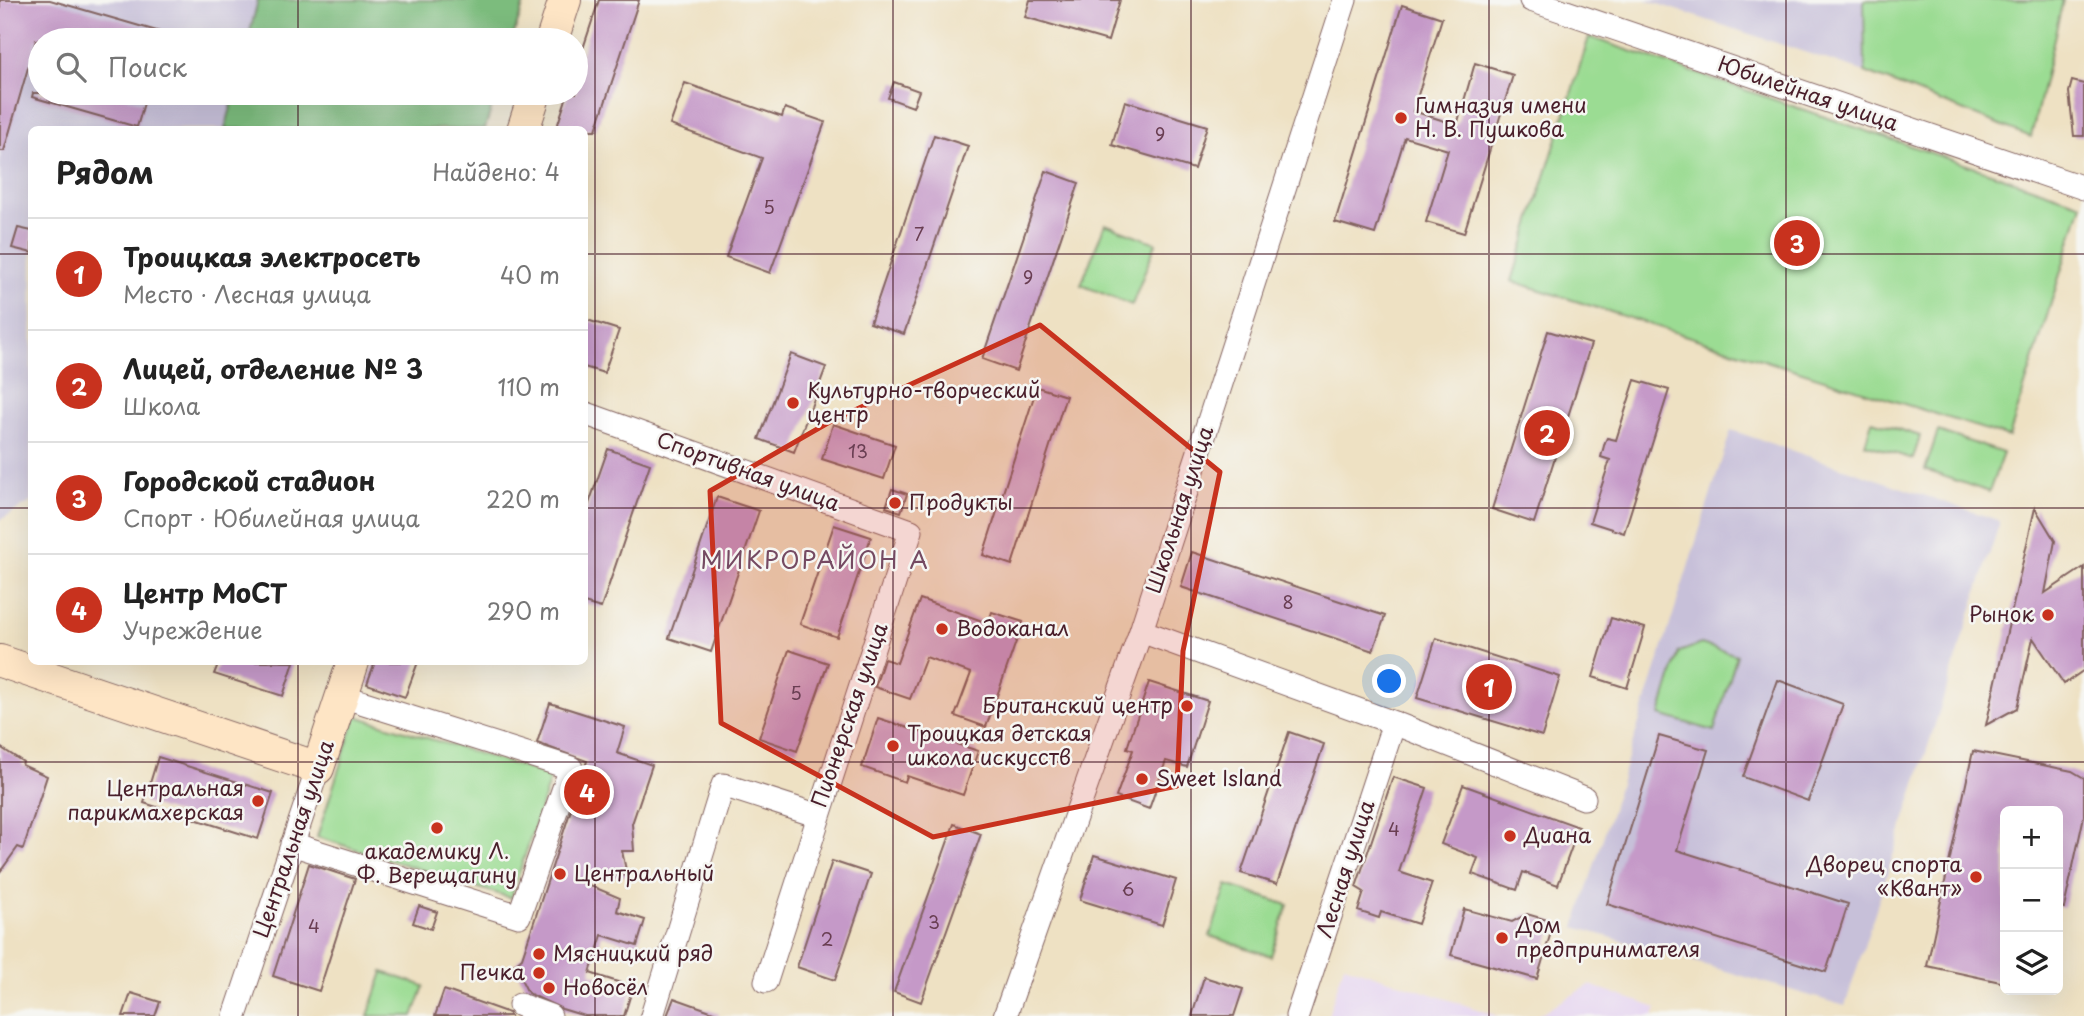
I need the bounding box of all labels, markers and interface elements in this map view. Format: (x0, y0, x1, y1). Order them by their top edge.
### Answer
search box (28, 28, 588, 105)
street label: Юбилейная улица (1714, 46, 1904, 138)
text: Поиск (108, 47, 187, 86)
icon: search (52, 48, 90, 86)
place label: Гимназия имени Н. В. Пушкова (1415, 88, 1587, 144)
marker: Гимназия имени Н. В. Пушкова (1393, 110, 1409, 126)
house number: 9 (1155, 120, 1165, 147)
text: Рядом (56, 149, 154, 194)
text: Найдено: 4 (432, 154, 560, 189)
house number: 5 (763, 193, 775, 220)
pin: 3 (1774, 217, 1820, 269)
house number: 7 (914, 220, 924, 247)
text: Троицкая электросеть (123, 237, 421, 276)
text: 1 (74, 257, 85, 292)
text: 40 m (500, 257, 560, 292)
house number: 9 (1023, 263, 1033, 290)
text: Место · Лесная улица (123, 276, 371, 311)
text: Лицей, отделение № 3 (123, 349, 423, 388)
text: 2 (71, 369, 87, 404)
text: 110 m (498, 369, 560, 404)
place label: Культурно-творческий центр (807, 373, 1040, 429)
text: Школа (123, 388, 200, 423)
marker: Культурно-творческий центр (785, 395, 801, 411)
pin: 2 (1524, 407, 1570, 459)
street label: Школьная улица (1136, 421, 1221, 597)
street label: Спортивная улица (653, 422, 846, 518)
house number: 13 (848, 437, 868, 464)
text: Городской стадион (123, 461, 375, 500)
text: 3 (71, 481, 87, 516)
text: 220 m (486, 481, 560, 516)
place label: Продукты (909, 485, 1013, 517)
marker: Продукты (887, 495, 903, 511)
text: Спорт · Юбилейная улица (123, 500, 420, 535)
district label: МИКРОРАЙОН А (700, 541, 930, 577)
text: Центр МоСТ (123, 573, 287, 612)
house number: 8 (1282, 588, 1294, 615)
text: 4 (71, 593, 87, 628)
text: 290 m (487, 593, 560, 628)
place label: Рынок (1969, 597, 2035, 629)
marker: Рынок (2040, 607, 2056, 623)
place label: Водоканал (956, 611, 1069, 643)
text: Учреждение (123, 612, 263, 647)
street label: Пионерская улица (802, 617, 895, 811)
marker: Водоканал (934, 621, 950, 637)
pin: 1 (1466, 661, 1512, 713)
your location (1372, 664, 1406, 698)
house number: 5 (790, 679, 802, 706)
place label: Британский центр (982, 688, 1173, 720)
marker: Британский центр (1179, 698, 1195, 714)
place label: Троицкая детская школа искусств (907, 716, 1092, 772)
street label: Центральная улица (243, 734, 341, 941)
marker: Троицкая детская школа искусств (885, 738, 901, 754)
place label: Sweet Island (1156, 761, 1282, 793)
pin: 4 (564, 766, 610, 818)
place label: Центральная парикмахерская (67, 771, 244, 827)
marker: Sweet Island (1134, 771, 1150, 787)
marker: Центральная парикмахерская (250, 793, 266, 809)
street label: Лесная улица (1307, 795, 1382, 941)
map controls (2000, 806, 2063, 995)
button: + (2000, 806, 2063, 869)
house number: 4 (1388, 815, 1400, 842)
place label: Диана (1523, 818, 1592, 850)
marker: академику Л. Ф. Верещагину (429, 820, 445, 836)
marker: Диана (1502, 828, 1518, 844)
place label: академику Л. Ф. Верещагину (357, 834, 517, 890)
place label: Дворец спорта «Квант» (1805, 847, 1962, 903)
place label: Центральный (574, 856, 714, 888)
marker: Центральный (552, 866, 568, 882)
marker: Дворец спорта «Квант» (1968, 869, 1984, 885)
button: − (2000, 869, 2063, 932)
house number: 6 (1122, 875, 1134, 902)
house number: 3 (928, 908, 940, 935)
place label: Дом предпринимателя (1515, 908, 1700, 964)
house number: 4 (308, 912, 320, 939)
house number: 2 (821, 925, 833, 952)
marker: Дом предпринимателя (1494, 930, 1510, 946)
button: layers (2000, 932, 2063, 995)
place label: Мясницкий ряд (553, 936, 713, 968)
marker: Мясницкий ряд (531, 946, 547, 962)
place label: Печка (460, 955, 526, 987)
marker: Печка (531, 965, 547, 981)
place label: Новосёл (563, 970, 648, 1002)
marker: Новосёл (541, 980, 557, 996)

